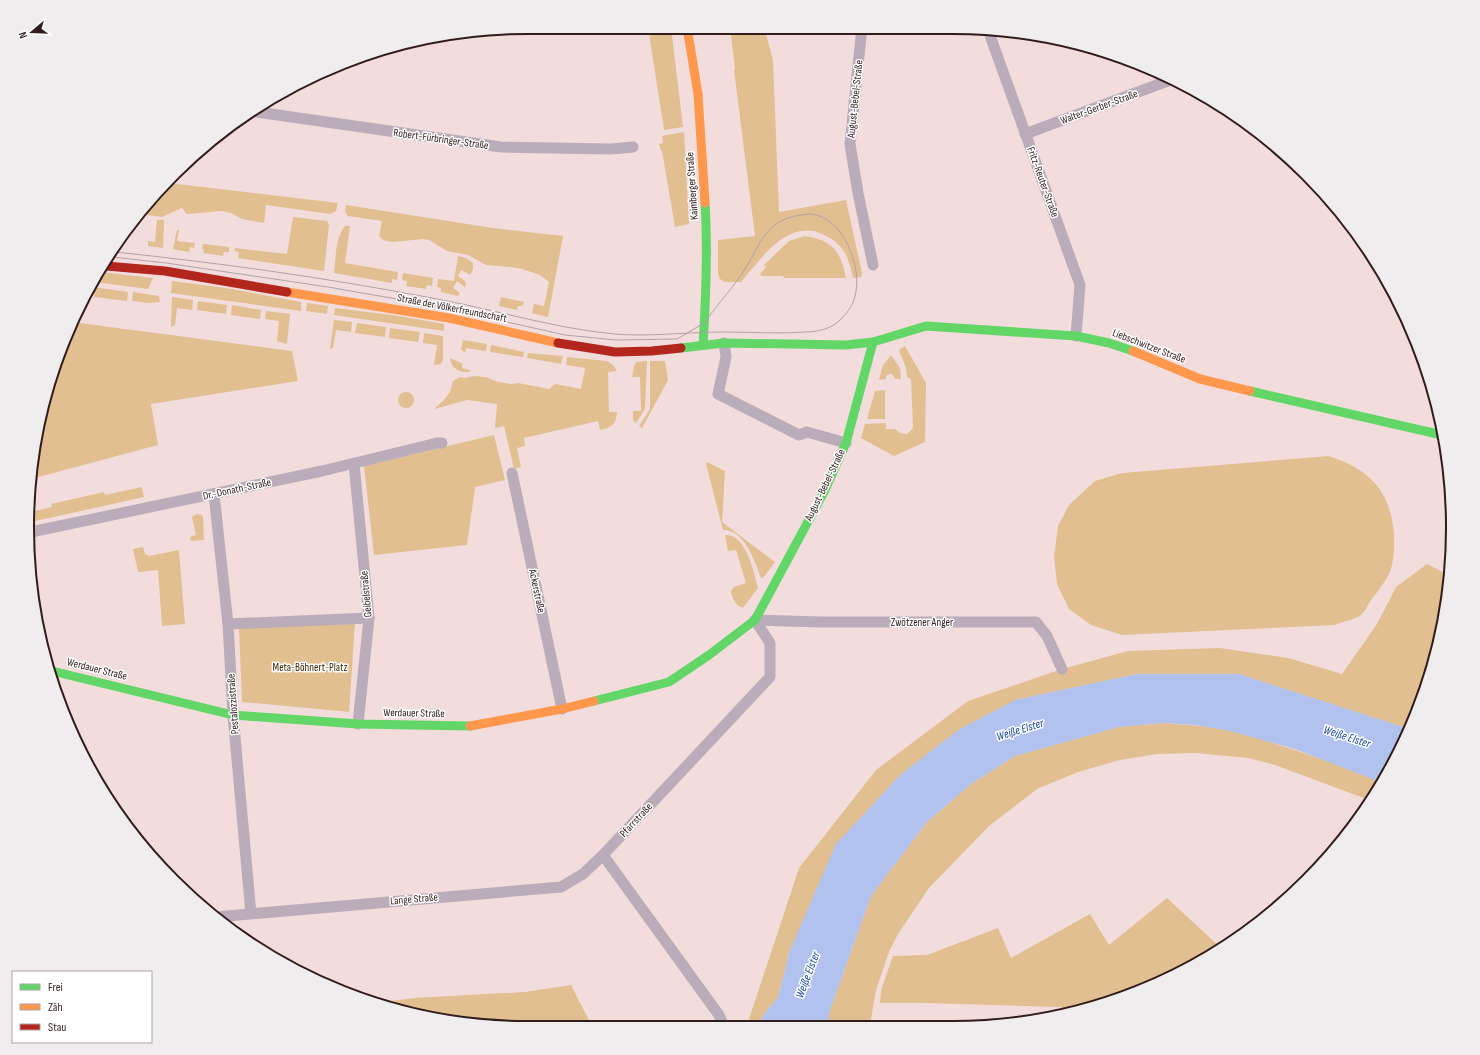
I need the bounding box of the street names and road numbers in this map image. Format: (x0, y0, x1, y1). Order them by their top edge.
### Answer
street label: August-Bebel-Straße (844, 59, 866, 140)
street label: Walter-Gerber-Straße (1059, 87, 1139, 127)
street label: Robert-Fürbringer-Straße (393, 126, 489, 152)
street label: Fritz-Reuter-Straße (1024, 145, 1062, 219)
street label: Kaimberger Straße (683, 152, 701, 220)
street label: Straße der Völkerfreundschaft (396, 291, 508, 325)
street label: Liebschwitzer Straße (1111, 326, 1187, 366)
street label: August-Bebel-Straße (802, 447, 848, 524)
street label: Dr.-Donath-Straße (202, 475, 272, 503)
street label: Ackerstraße (526, 567, 548, 614)
street label: Geibelstraße (357, 570, 375, 618)
street label: Zwötzener Anger (891, 616, 953, 629)
street label: Werdauer Straße (66, 655, 128, 683)
street label: Pestalozzistraße (224, 673, 242, 735)
street label: Werdauer Straße (383, 706, 445, 720)
street label: Pfarrstraße (617, 800, 655, 840)
street label: Lange Straße (390, 890, 438, 908)

